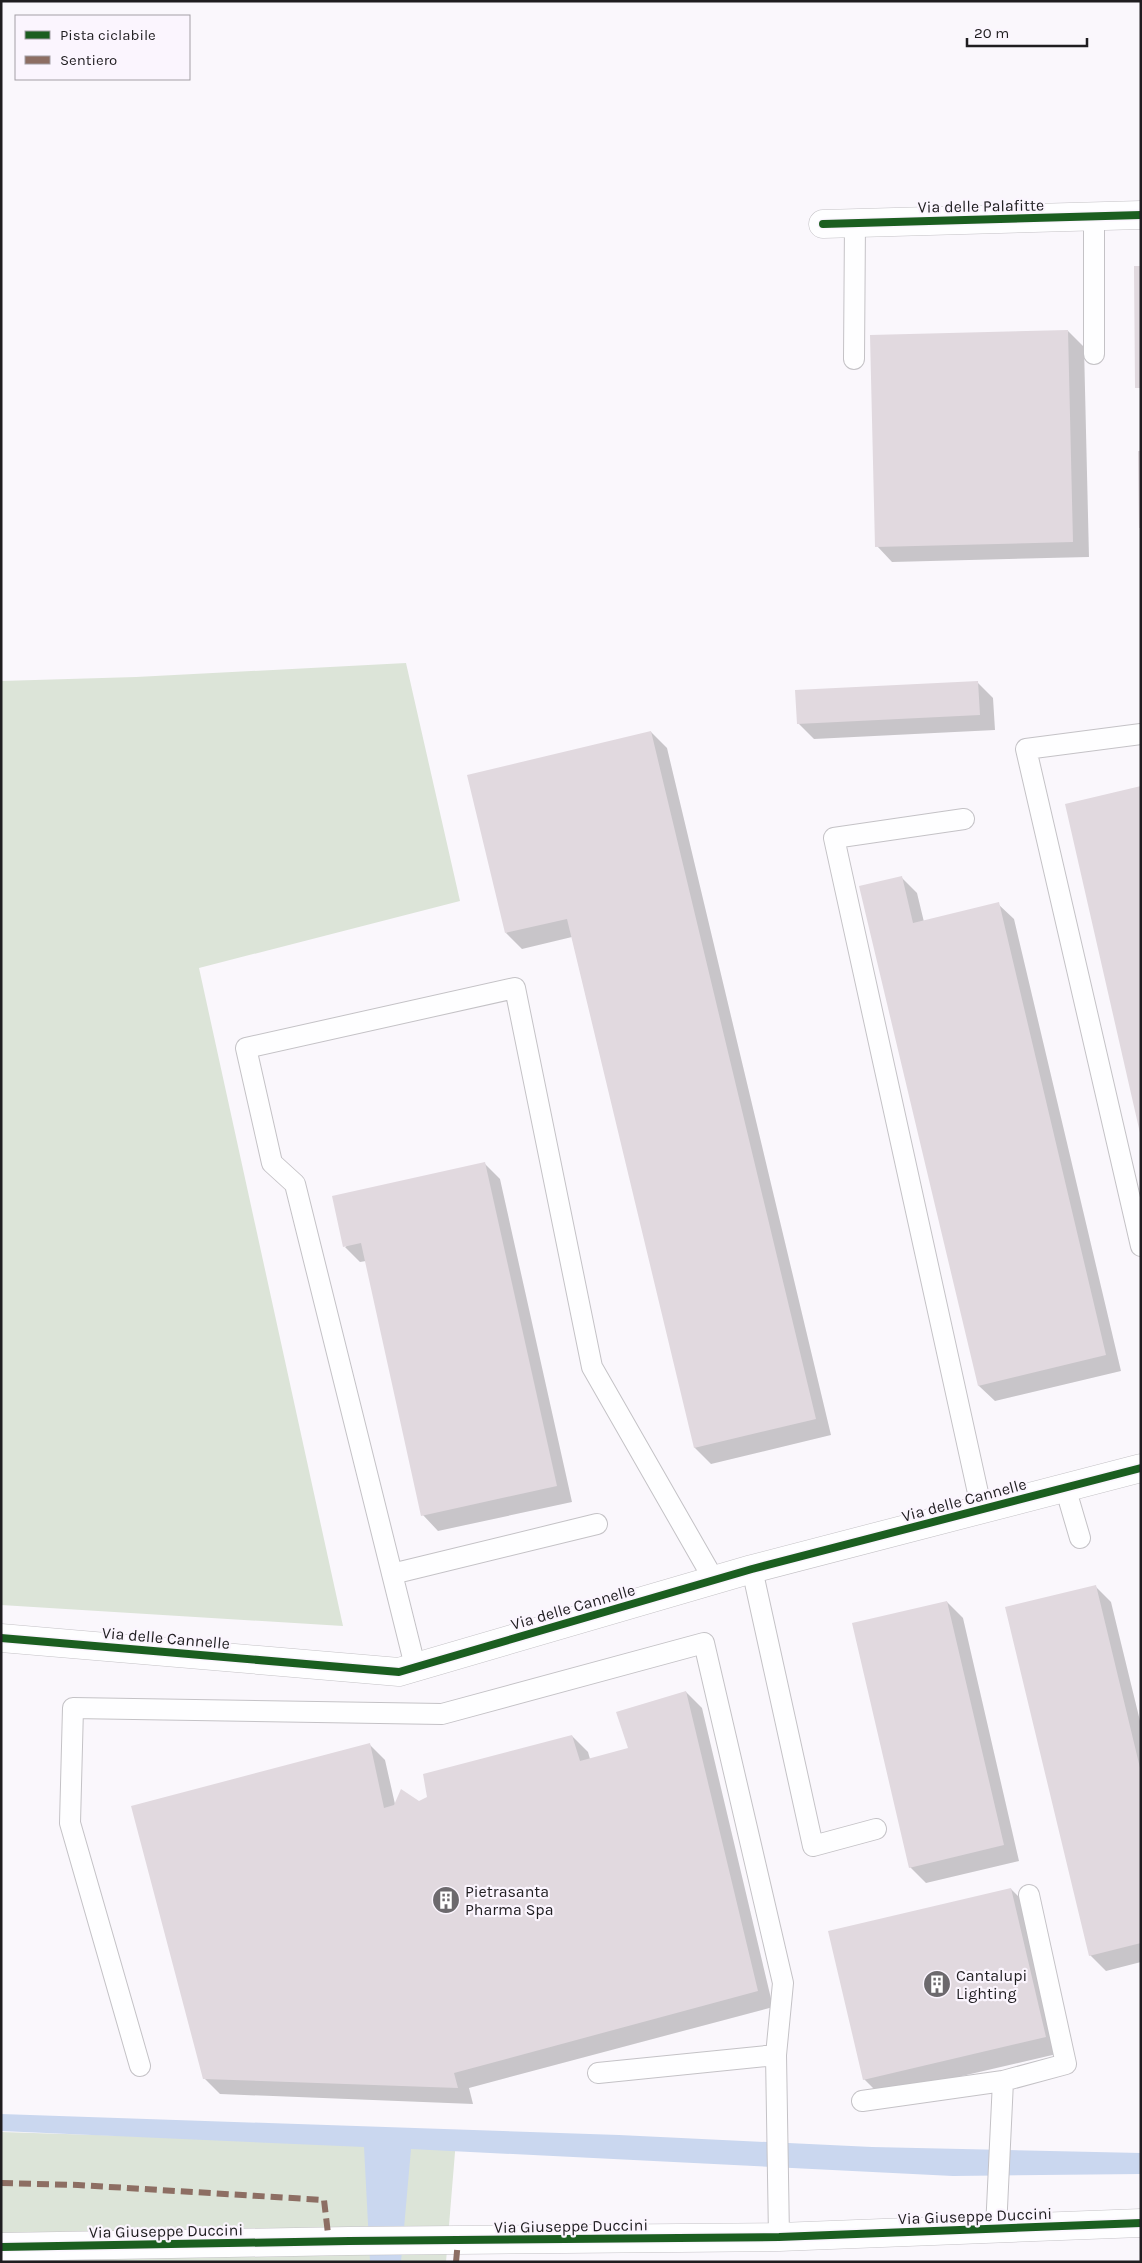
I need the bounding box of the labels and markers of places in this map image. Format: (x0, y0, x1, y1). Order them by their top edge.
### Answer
place label: Pietrasanta Pharma Spa (465, 1882, 554, 1919)
building icon: Pietrasanta Pharma Spa (431, 1885, 461, 1915)
place label: Cantalupi Lighting (956, 1966, 1027, 2003)
building icon: Cantalupi Lighting (922, 1969, 952, 1999)

